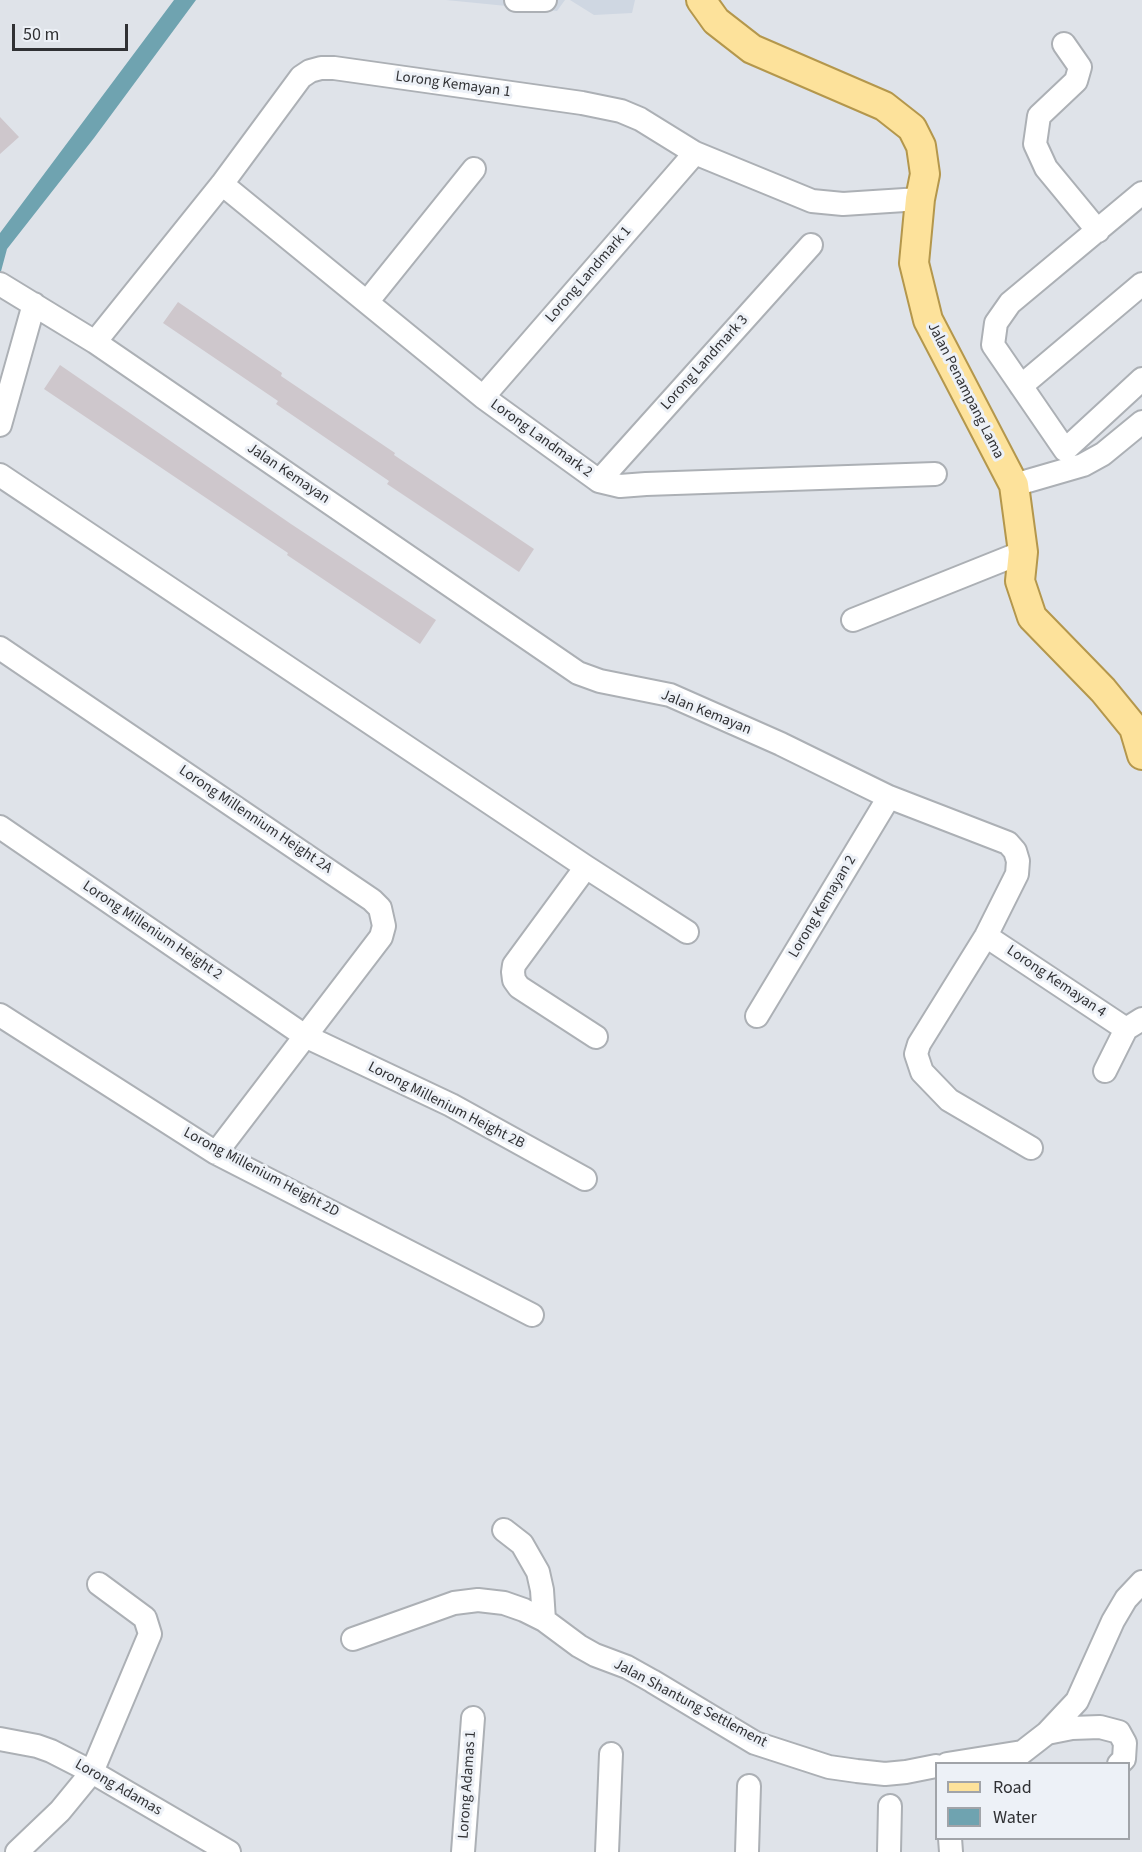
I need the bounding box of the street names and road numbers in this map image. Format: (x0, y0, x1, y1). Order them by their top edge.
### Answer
street label: Lorong Kemayan 1 (394, 68, 512, 102)
street label: Lorong Landmark 1 (542, 223, 636, 327)
street label: Lorong Landmark 3 (658, 312, 752, 414)
street label: Jalan Penampang Lama (923, 320, 1007, 462)
street label: Lorong Landmark 2 (487, 396, 595, 482)
street label: Jalan Kemayan (243, 440, 333, 508)
street label: Jalan Kemayan (658, 687, 754, 739)
street label: Lorong Millennium Height 2A (175, 762, 335, 878)
street label: Lorong Kemayan 2 (785, 853, 861, 961)
street label: Lorong Millenium Height 2 (79, 878, 225, 984)
street label: Lorong Kemayan 4 (1003, 942, 1109, 1022)
street label: Lorong Millenium Height 2B (365, 1059, 527, 1153)
street label: Lorong Millenium Height 2D (180, 1124, 342, 1222)
street label: Jalan Shantung Settlement (610, 1656, 770, 1752)
street label: Lorong Adamas 1 (455, 1731, 481, 1839)
street label: Lorong Adamas (71, 1756, 165, 1820)

